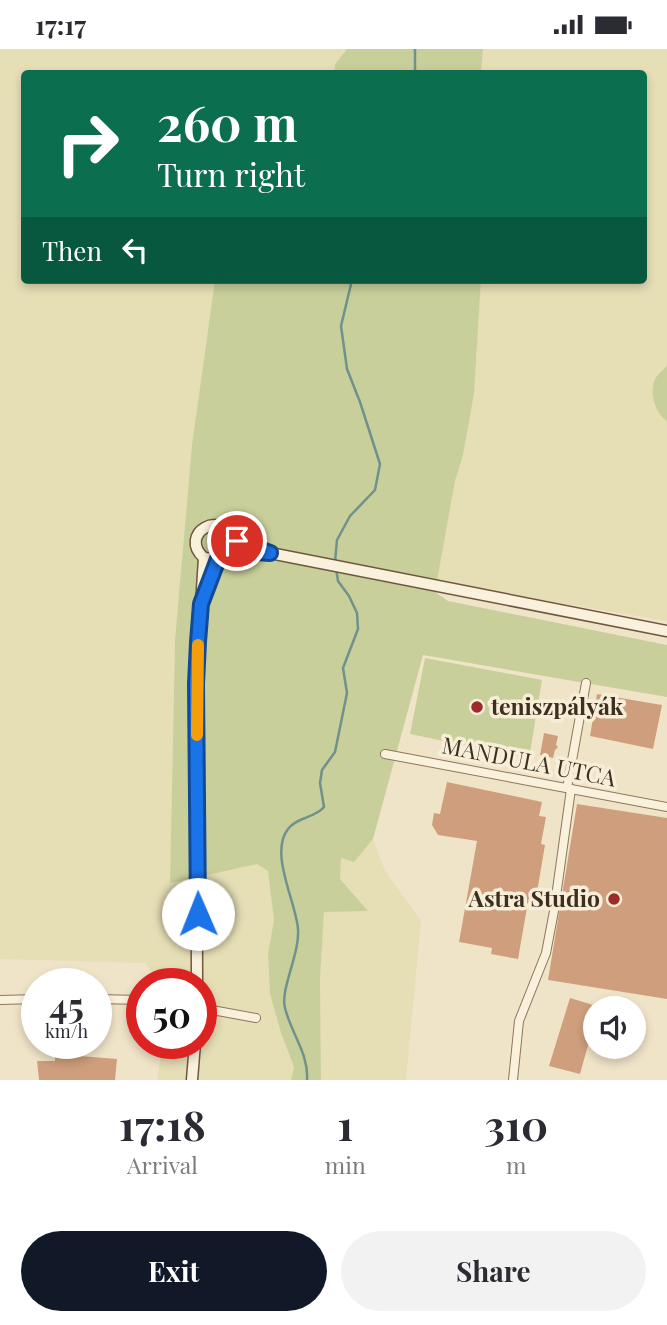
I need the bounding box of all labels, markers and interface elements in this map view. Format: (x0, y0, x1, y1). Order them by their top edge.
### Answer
text: 17:17 (35, 7, 86, 42)
text: 260 m (157, 89, 297, 154)
icon: right (42, 98, 133, 189)
text: Turn right (157, 152, 305, 195)
icon: left (116, 231, 154, 269)
text: Then (42, 233, 102, 268)
pin (207, 511, 267, 571)
icon: arrive (218, 522, 256, 560)
place label: teniszpályák (490, 690, 624, 721)
marker: teniszpályák (469, 699, 485, 715)
street label: MANDULA UTCA (440, 728, 619, 793)
position arrow (161, 877, 235, 951)
place label: Astra Studio (468, 882, 600, 913)
marker: Astra Studio (606, 891, 622, 907)
speed limit sign: 50 (126, 968, 217, 1059)
text: 45 (49, 981, 84, 1028)
map controls (583, 996, 646, 1059)
button: sound (583, 996, 646, 1059)
text: km/h (45, 1019, 88, 1043)
text: 17:18 (119, 1096, 206, 1152)
text: 1 (337, 1096, 353, 1152)
text: 310 (484, 1096, 548, 1152)
text: Arrival (127, 1149, 198, 1180)
text: min (325, 1149, 366, 1180)
text: m (506, 1149, 527, 1180)
button: Exit (21, 1231, 327, 1311)
button: Share (341, 1231, 646, 1311)

